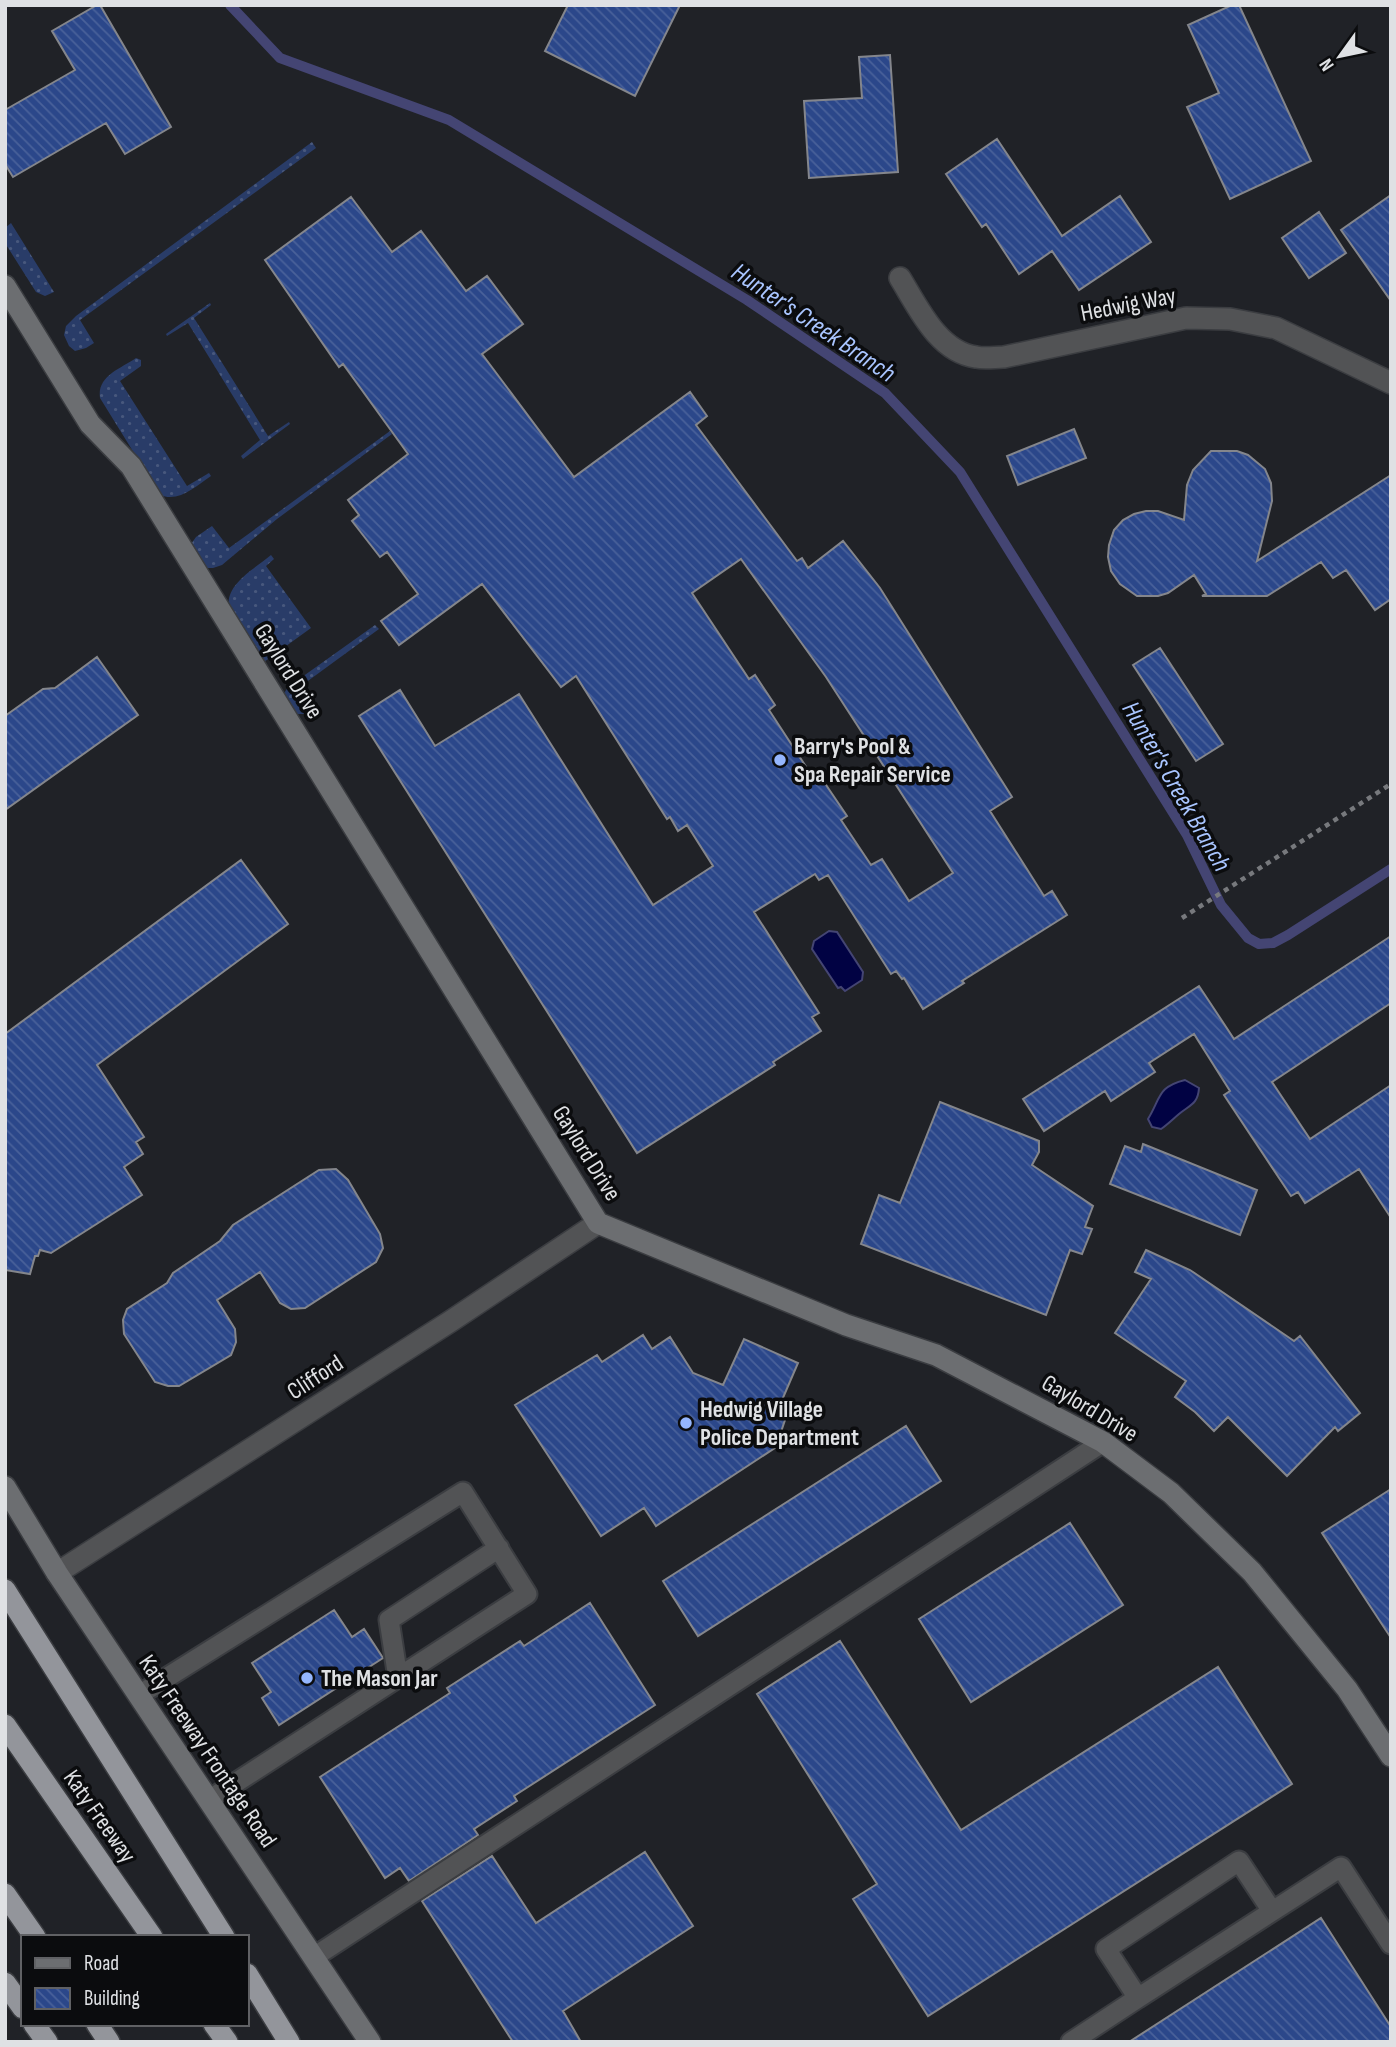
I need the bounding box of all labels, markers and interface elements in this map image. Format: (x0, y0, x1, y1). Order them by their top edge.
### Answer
north arrow (1305, 21, 1375, 91)
text: N (1315, 54, 1339, 75)
water label: Hunter's Creek Branch (725, 257, 901, 390)
street label: Hedwig Way (1078, 281, 1178, 328)
street label: Gaylord Drive (248, 618, 329, 724)
water label: Hunter's Creek Branch (1115, 696, 1237, 877)
place label: Barry's Pool & Spa Repair Service (794, 732, 951, 789)
marker: Barry's Pool & Spa Repair Service (772, 752, 788, 768)
street label: Gaylord Drive (546, 1100, 627, 1206)
street label: Clifford (282, 1349, 349, 1406)
street label: Gaylord Drive (1036, 1368, 1143, 1448)
place label: Hedwig Village Police Department (700, 1395, 859, 1452)
marker: Hedwig Village Police Department (678, 1415, 694, 1431)
street label: Katy Freeway Frontage Road (132, 1650, 283, 1853)
place label: The Mason Jar (321, 1664, 438, 1693)
marker: The Mason Jar (299, 1670, 315, 1686)
street label: Katy Freeway (57, 1764, 142, 1868)
legend (21, 1935, 248, 2026)
text: Road (84, 1951, 119, 1976)
text: Building (84, 1986, 140, 2011)

